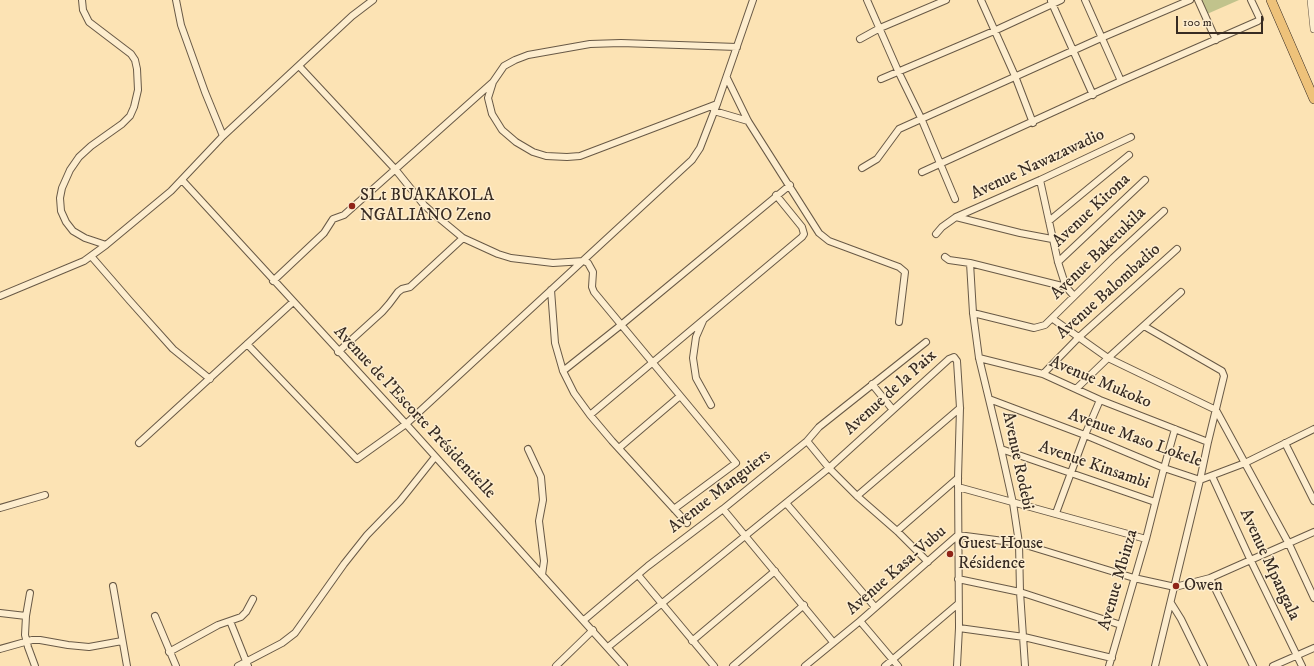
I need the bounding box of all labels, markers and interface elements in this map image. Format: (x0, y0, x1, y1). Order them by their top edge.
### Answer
scale bar (1178, 8, 1265, 34)
text: 100 m (1183, 15, 1212, 30)
street label: Avenue Nawazawadio (968, 125, 1108, 205)
street label: Avenue Kitona (1049, 170, 1135, 252)
place label: SLt BUAKAKOLA NGALIANO Zeno (360, 186, 494, 226)
marker: SLt BUAKAKOLA NGALIANO Zeno (347, 201, 357, 211)
street label: Avenue Baketukila (1047, 203, 1151, 305)
street label: Avenue Balombadio (1053, 240, 1165, 344)
street label: Avenue de l'Escorte Présidentielle (329, 322, 499, 504)
street label: Avenue de la Paix (840, 346, 942, 440)
street label: Avenue Mukoko (1046, 352, 1154, 414)
street label: Avenue Maso Lokele (1065, 405, 1205, 473)
street label: Avenue Rodebi (997, 410, 1037, 512)
street label: Avenue Kinsambi (1036, 438, 1152, 494)
street label: Avenue Manguiers (665, 446, 775, 538)
street label: Avenue Mpangala (1234, 506, 1304, 624)
street label: Avenue Kasa-Vubu (843, 522, 951, 620)
street label: Avenue Mbinza (1095, 527, 1143, 633)
place label: Guest House Résidence (958, 534, 1043, 574)
marker: Guest House Résidence (945, 549, 955, 559)
place label: Owen (1184, 576, 1223, 596)
marker: Owen (1171, 581, 1181, 591)

